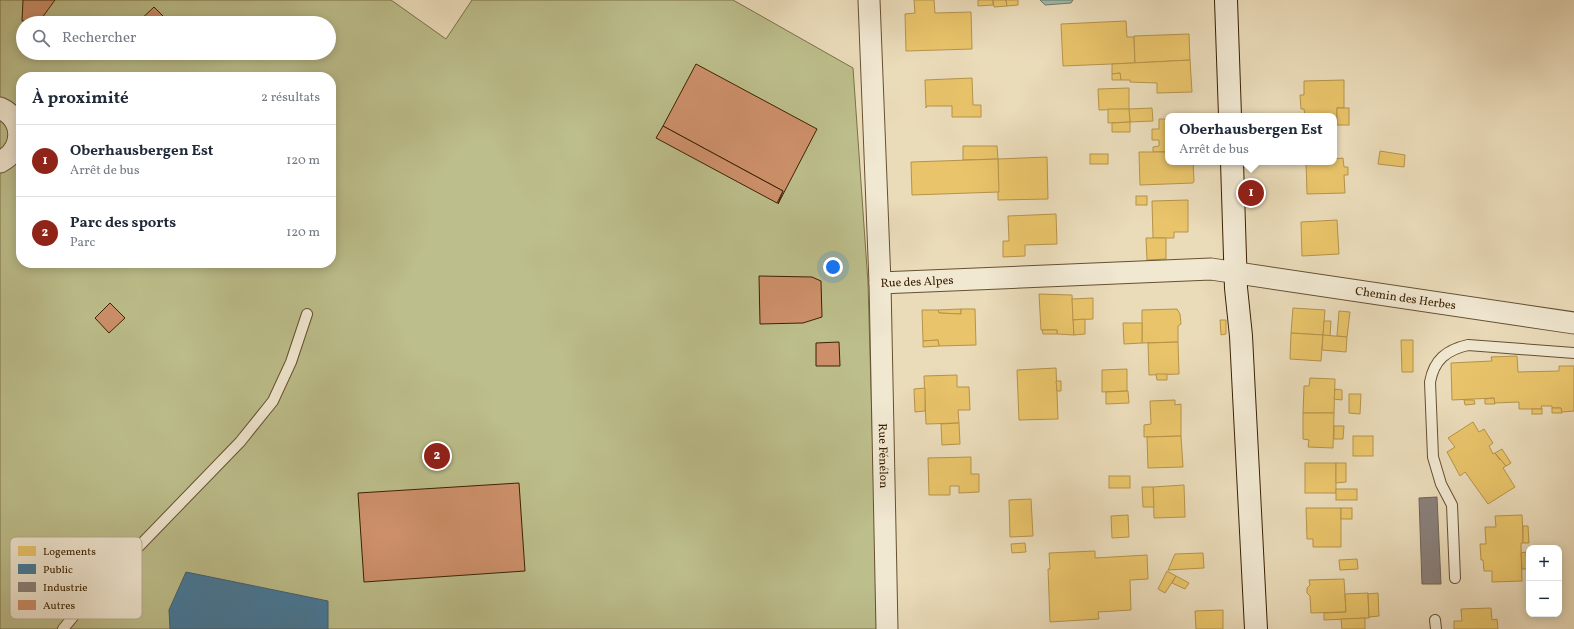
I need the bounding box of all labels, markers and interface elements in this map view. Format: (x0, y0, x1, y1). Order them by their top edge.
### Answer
search box (16, 16, 336, 60)
icon: search (30, 27, 52, 49)
text: Rechercher (62, 28, 136, 49)
text: À proximité (32, 87, 129, 110)
text: 2 résultats (261, 89, 320, 107)
popup (1165, 113, 1337, 165)
text: Oberhausbergen Est (1179, 120, 1323, 141)
text: Oberhausbergen Est (70, 141, 213, 162)
text: Arrêt de bus (1179, 141, 1249, 159)
text: 1 (42, 152, 48, 170)
text: 120 m (286, 152, 320, 170)
text: Arrêt de bus (70, 162, 139, 180)
pin: 1 (1238, 178, 1264, 208)
text: Parc des sports (70, 213, 176, 234)
text: 2 (42, 224, 48, 242)
text: 120 m (286, 224, 320, 242)
text: Parc (70, 234, 95, 252)
your location (823, 257, 843, 277)
street label: Rue des Alpes (880, 273, 954, 292)
street label: Chemin des Herbes (1354, 284, 1457, 314)
street label: Rue Fénélon (874, 423, 891, 488)
pin: 2 (424, 441, 450, 471)
legend (10, 537, 142, 619)
text: Logements (43, 545, 96, 560)
map controls (1526, 545, 1562, 617)
button: + (1526, 545, 1562, 581)
text: Public (43, 563, 73, 578)
text: Industrie (43, 581, 88, 596)
button: − (1526, 581, 1562, 617)
text: Autres (43, 599, 75, 614)

